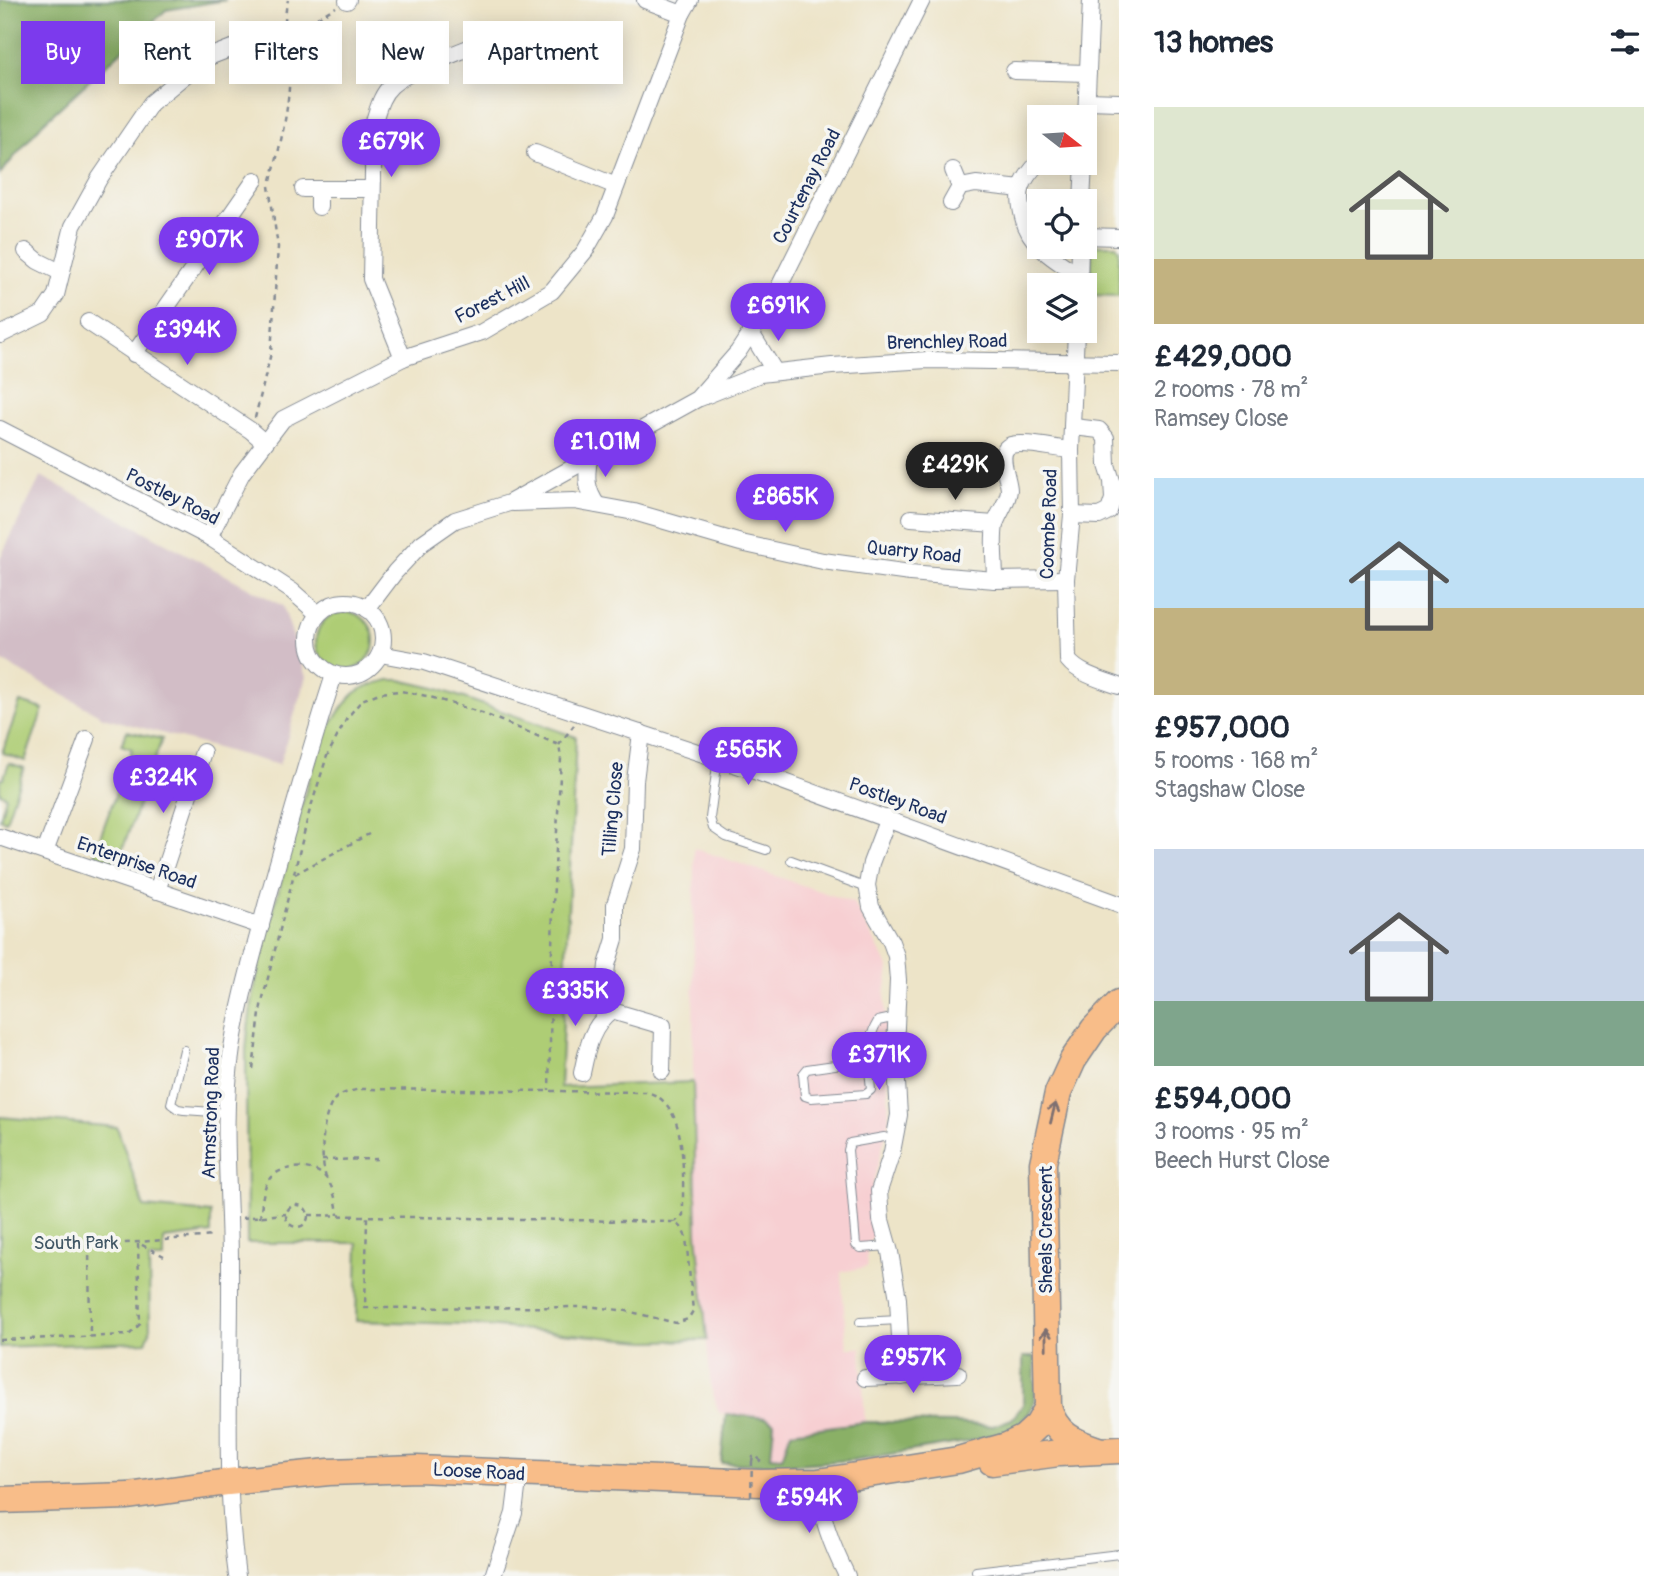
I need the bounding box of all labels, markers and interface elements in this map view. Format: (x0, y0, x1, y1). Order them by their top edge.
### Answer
chip: Buy (21, 21, 105, 84)
chip: Rent (119, 21, 215, 84)
chip: Filters (229, 21, 342, 84)
chip: New (356, 21, 449, 84)
chip: Apartment (463, 21, 623, 84)
icon: filters (1606, 23, 1644, 61)
text: 13 homes (1154, 24, 1273, 61)
north arrow (1027, 105, 1097, 175)
map controls (1027, 105, 1097, 343)
pin: £679K (342, 120, 440, 179)
street label: Courtenay Road (768, 125, 846, 248)
text: £679K (358, 127, 424, 156)
icon: home (1336, 152, 1462, 278)
button: locate (1027, 189, 1097, 259)
pin: £907K (160, 218, 258, 277)
text: £907K (175, 225, 243, 254)
street label: Forest Hill (451, 271, 534, 329)
button: layers (1027, 273, 1097, 343)
pin: £691K (729, 284, 827, 343)
text: £691K (747, 291, 809, 320)
pin: £394K (138, 308, 236, 367)
text: £394K (154, 315, 220, 344)
street label: Brenchley Road (886, 329, 1008, 355)
text: £429,000 (1154, 338, 1292, 375)
text: 2 rooms · 78 m² (1154, 375, 1308, 404)
text: Ramsey Close (1154, 404, 1288, 433)
pin: £1.01M (548, 420, 662, 479)
text: £1.01M (570, 427, 640, 456)
pin: £429K (906, 442, 1004, 502)
text: £429K (922, 450, 988, 479)
street label: Postley Road (122, 463, 224, 531)
street label: Coombe Road (1035, 468, 1063, 580)
pin: £865K (736, 475, 834, 534)
text: £865K (752, 482, 818, 511)
icon: home (1336, 523, 1462, 649)
street label: Quarry Road (865, 535, 962, 569)
text: £957,000 (1154, 709, 1290, 746)
pin: £565K (699, 728, 797, 787)
text: £565K (715, 735, 781, 764)
text: 5 rooms · 168 m² (1154, 746, 1318, 775)
pin: £324K (114, 756, 212, 815)
street label: Tilling Close (597, 760, 629, 857)
text: £324K (129, 763, 197, 792)
street label: Postley Road (845, 772, 950, 830)
text: Stagshaw Close (1154, 775, 1305, 804)
street label: Enterprise Road (74, 831, 200, 895)
icon: home (1336, 894, 1462, 1020)
pin: £335K (526, 968, 624, 1028)
text: £335K (542, 976, 608, 1005)
pin: £371K (830, 1032, 928, 1092)
text: £371K (848, 1040, 910, 1069)
street label: Armstrong Road (197, 1047, 225, 1179)
text: £594,000 (1154, 1080, 1292, 1117)
one-way arrow (1047, 1102, 1060, 1125)
text: 3 rooms · 95 m² (1154, 1117, 1309, 1146)
text: Beech Hurst Close (1154, 1146, 1330, 1175)
street label: Sheals Crescent (1034, 1166, 1058, 1294)
park label: South Park (34, 1231, 118, 1255)
one-way arrow (1039, 1328, 1053, 1351)
pin: £957K (864, 1336, 962, 1395)
text: £957K (880, 1343, 946, 1372)
street label: Loose Road (432, 1458, 526, 1486)
pin: £594K (760, 1476, 858, 1535)
text: £594K (776, 1483, 842, 1512)

